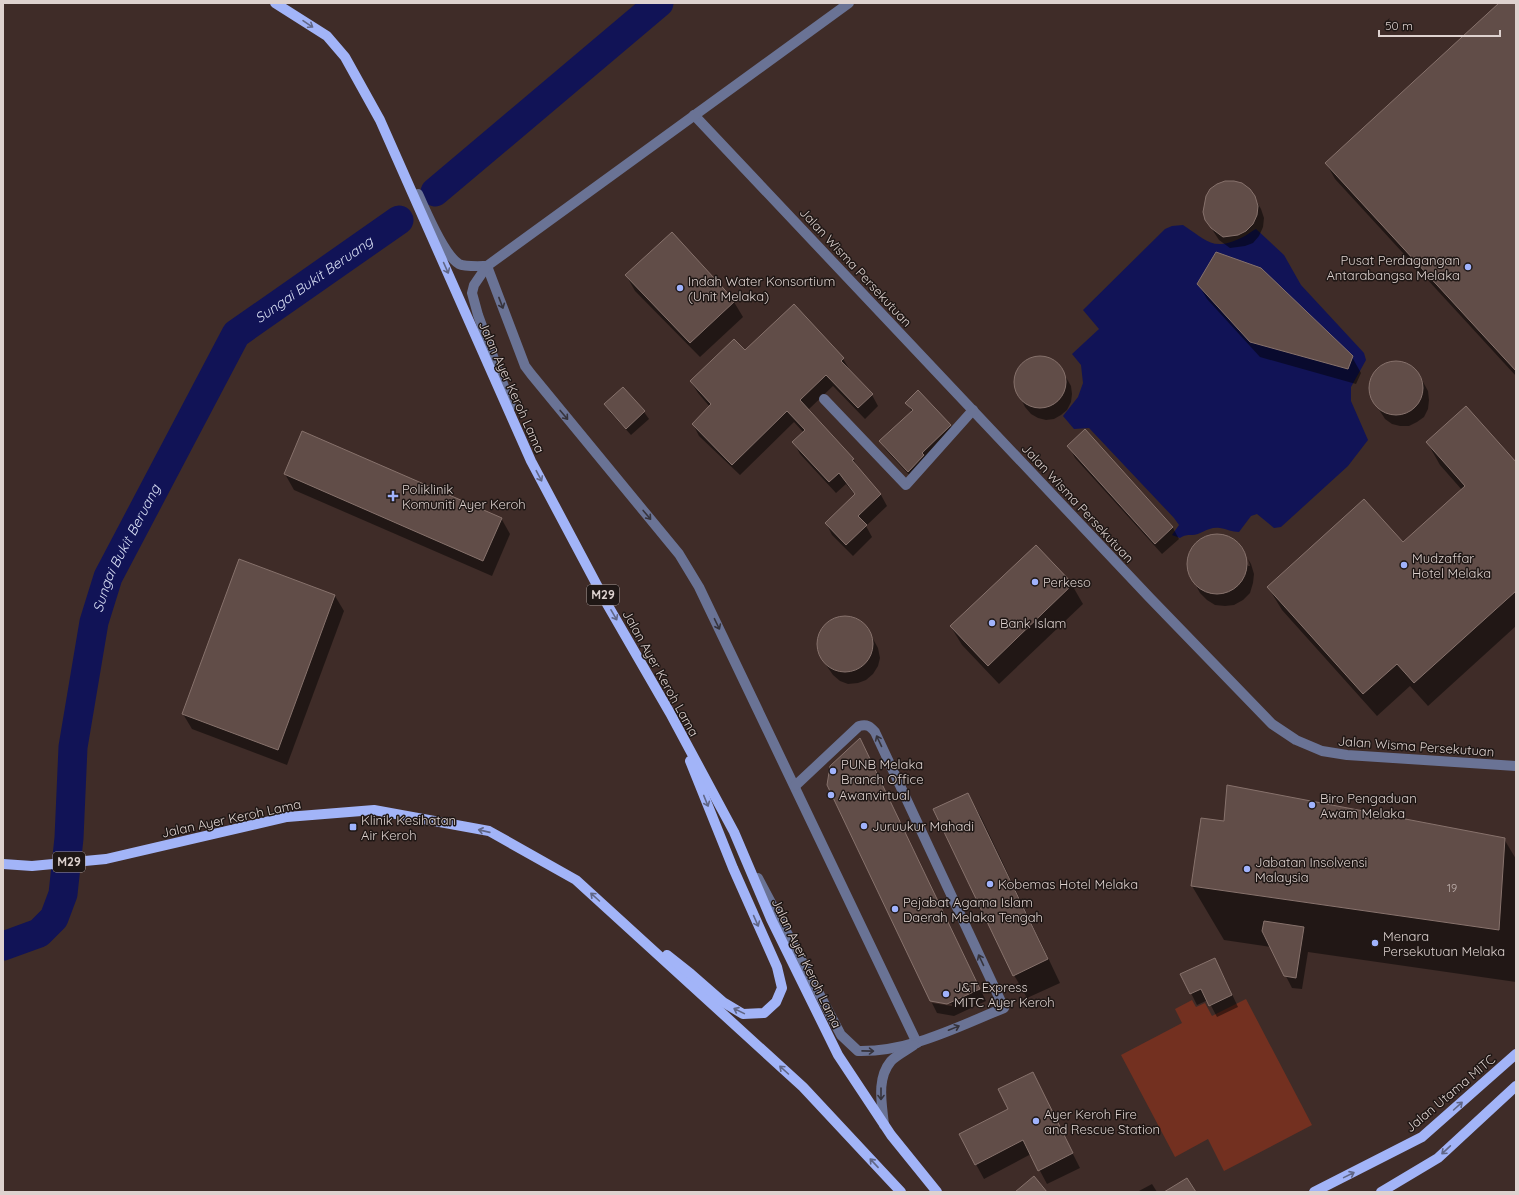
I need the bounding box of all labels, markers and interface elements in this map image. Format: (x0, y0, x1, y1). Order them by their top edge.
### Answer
scale bar (1379, 12, 1500, 38)
text: 50 m (1385, 18, 1413, 33)
one-way arrow (302, 20, 313, 28)
street label: Jalan Wisma Persekutuan (797, 204, 915, 330)
water label: Sungai Bukit Beruang (251, 231, 377, 327)
place label: Pusat Perdagangan Antarabangsa Melaka (1326, 252, 1460, 283)
one-way arrow (443, 262, 450, 274)
marker: Pusat Perdagangan Antarabangsa Melaka (1463, 262, 1473, 272)
place label: Indah Water Konsortium (Unit Melaka) (688, 273, 835, 304)
marker: Indah Water Konsortium (Unit Melaka) (675, 283, 685, 293)
one-way arrow (498, 296, 506, 308)
street label: Jalan Ayer Keroh Lama (476, 319, 548, 455)
one-way arrow (560, 409, 569, 420)
street label: Jalan Wisma Persekutuan (1019, 440, 1137, 566)
one-way arrow (536, 470, 543, 482)
water label: Sungai Bukit Beruang (89, 480, 165, 614)
place label: Poliklinik Komuniti Ayer Keroh (402, 481, 526, 512)
marker: Poliklinik Komuniti Ayer Keroh (387, 490, 399, 502)
one-way arrow (643, 510, 652, 520)
place label: Mudzaffar Hotel Melaka (1412, 550, 1491, 581)
marker: Mudzaffar Hotel Melaka (1399, 560, 1409, 570)
place label: Perkeso (1043, 574, 1091, 590)
marker: Perkeso (1030, 577, 1040, 587)
road number: M29 (587, 585, 619, 605)
street label: Jalan Ayer Keroh Lama (619, 607, 703, 739)
one-way arrow (610, 609, 618, 621)
place label: Bank Islam (1000, 615, 1066, 631)
one-way arrow (714, 617, 721, 629)
marker: Bank Islam (987, 618, 997, 628)
street label: Jalan Wisma Persekutuan (1337, 733, 1495, 759)
one-way arrow (875, 735, 882, 747)
place label: PUNB Melaka Branch Office (841, 756, 924, 787)
marker: PUNB Melaka Branch Office (828, 766, 838, 776)
place label: Awanvirtual (839, 787, 910, 803)
marker: Awanvirtual (826, 790, 836, 800)
place label: Biro Pengaduan Awam Melaka (1320, 790, 1417, 821)
street label: Jalan Ayer Keroh Lama (160, 795, 302, 841)
one-way arrow (702, 795, 710, 807)
marker: Biro Pengaduan Awam Melaka (1307, 800, 1317, 810)
place label: Klinik Kesihatan Air Keroh (361, 812, 456, 843)
place label: Juruukur Mahadi (872, 818, 974, 834)
marker: Juruukur Mahadi (859, 821, 869, 831)
marker: Klinik Kesihatan Air Keroh (348, 822, 358, 832)
one-way arrow (478, 826, 491, 834)
road number: M29 (53, 852, 85, 872)
place label: Jabatan Insolvensi Malaysia (1255, 854, 1367, 885)
marker: Jabatan Insolvensi Malaysia (1242, 864, 1252, 874)
place label: Kobemas Hotel Melaka (998, 876, 1138, 892)
marker: Kobemas Hotel Melaka (985, 879, 995, 889)
house number: 19 (1447, 881, 1457, 895)
one-way arrow (590, 893, 600, 902)
place label: Pejabat Agama Islam Daerah Melaka Tengah (903, 894, 1043, 925)
street label: Jalan Ayer Keroh Lama (769, 895, 845, 1031)
marker: Pejabat Agama Islam Daerah Melaka Tengah (890, 904, 900, 914)
one-way arrow (753, 914, 760, 926)
place label: Menara Persekutuan Melaka (1383, 928, 1505, 959)
marker: Menara Persekutuan Melaka (1370, 938, 1380, 948)
one-way arrow (977, 954, 984, 966)
place label: J&T Express MITC Ayer Keroh (954, 979, 1055, 1010)
marker: J&T Express MITC Ayer Keroh (941, 989, 951, 999)
one-way arrow (733, 1007, 745, 1014)
one-way arrow (947, 1024, 959, 1032)
one-way arrow (861, 1047, 874, 1055)
street label: Jalan Utama MITC (1402, 1050, 1498, 1135)
one-way arrow (779, 1065, 789, 1074)
one-way arrow (877, 1087, 885, 1100)
one-way arrow (1453, 1101, 1463, 1110)
place label: Ayer Keroh Fire and Rescue Station (1044, 1106, 1160, 1137)
marker: Ayer Keroh Fire and Rescue Station (1031, 1116, 1041, 1126)
one-way arrow (1441, 1145, 1451, 1155)
one-way arrow (870, 1159, 879, 1169)
one-way arrow (1343, 1171, 1355, 1178)

